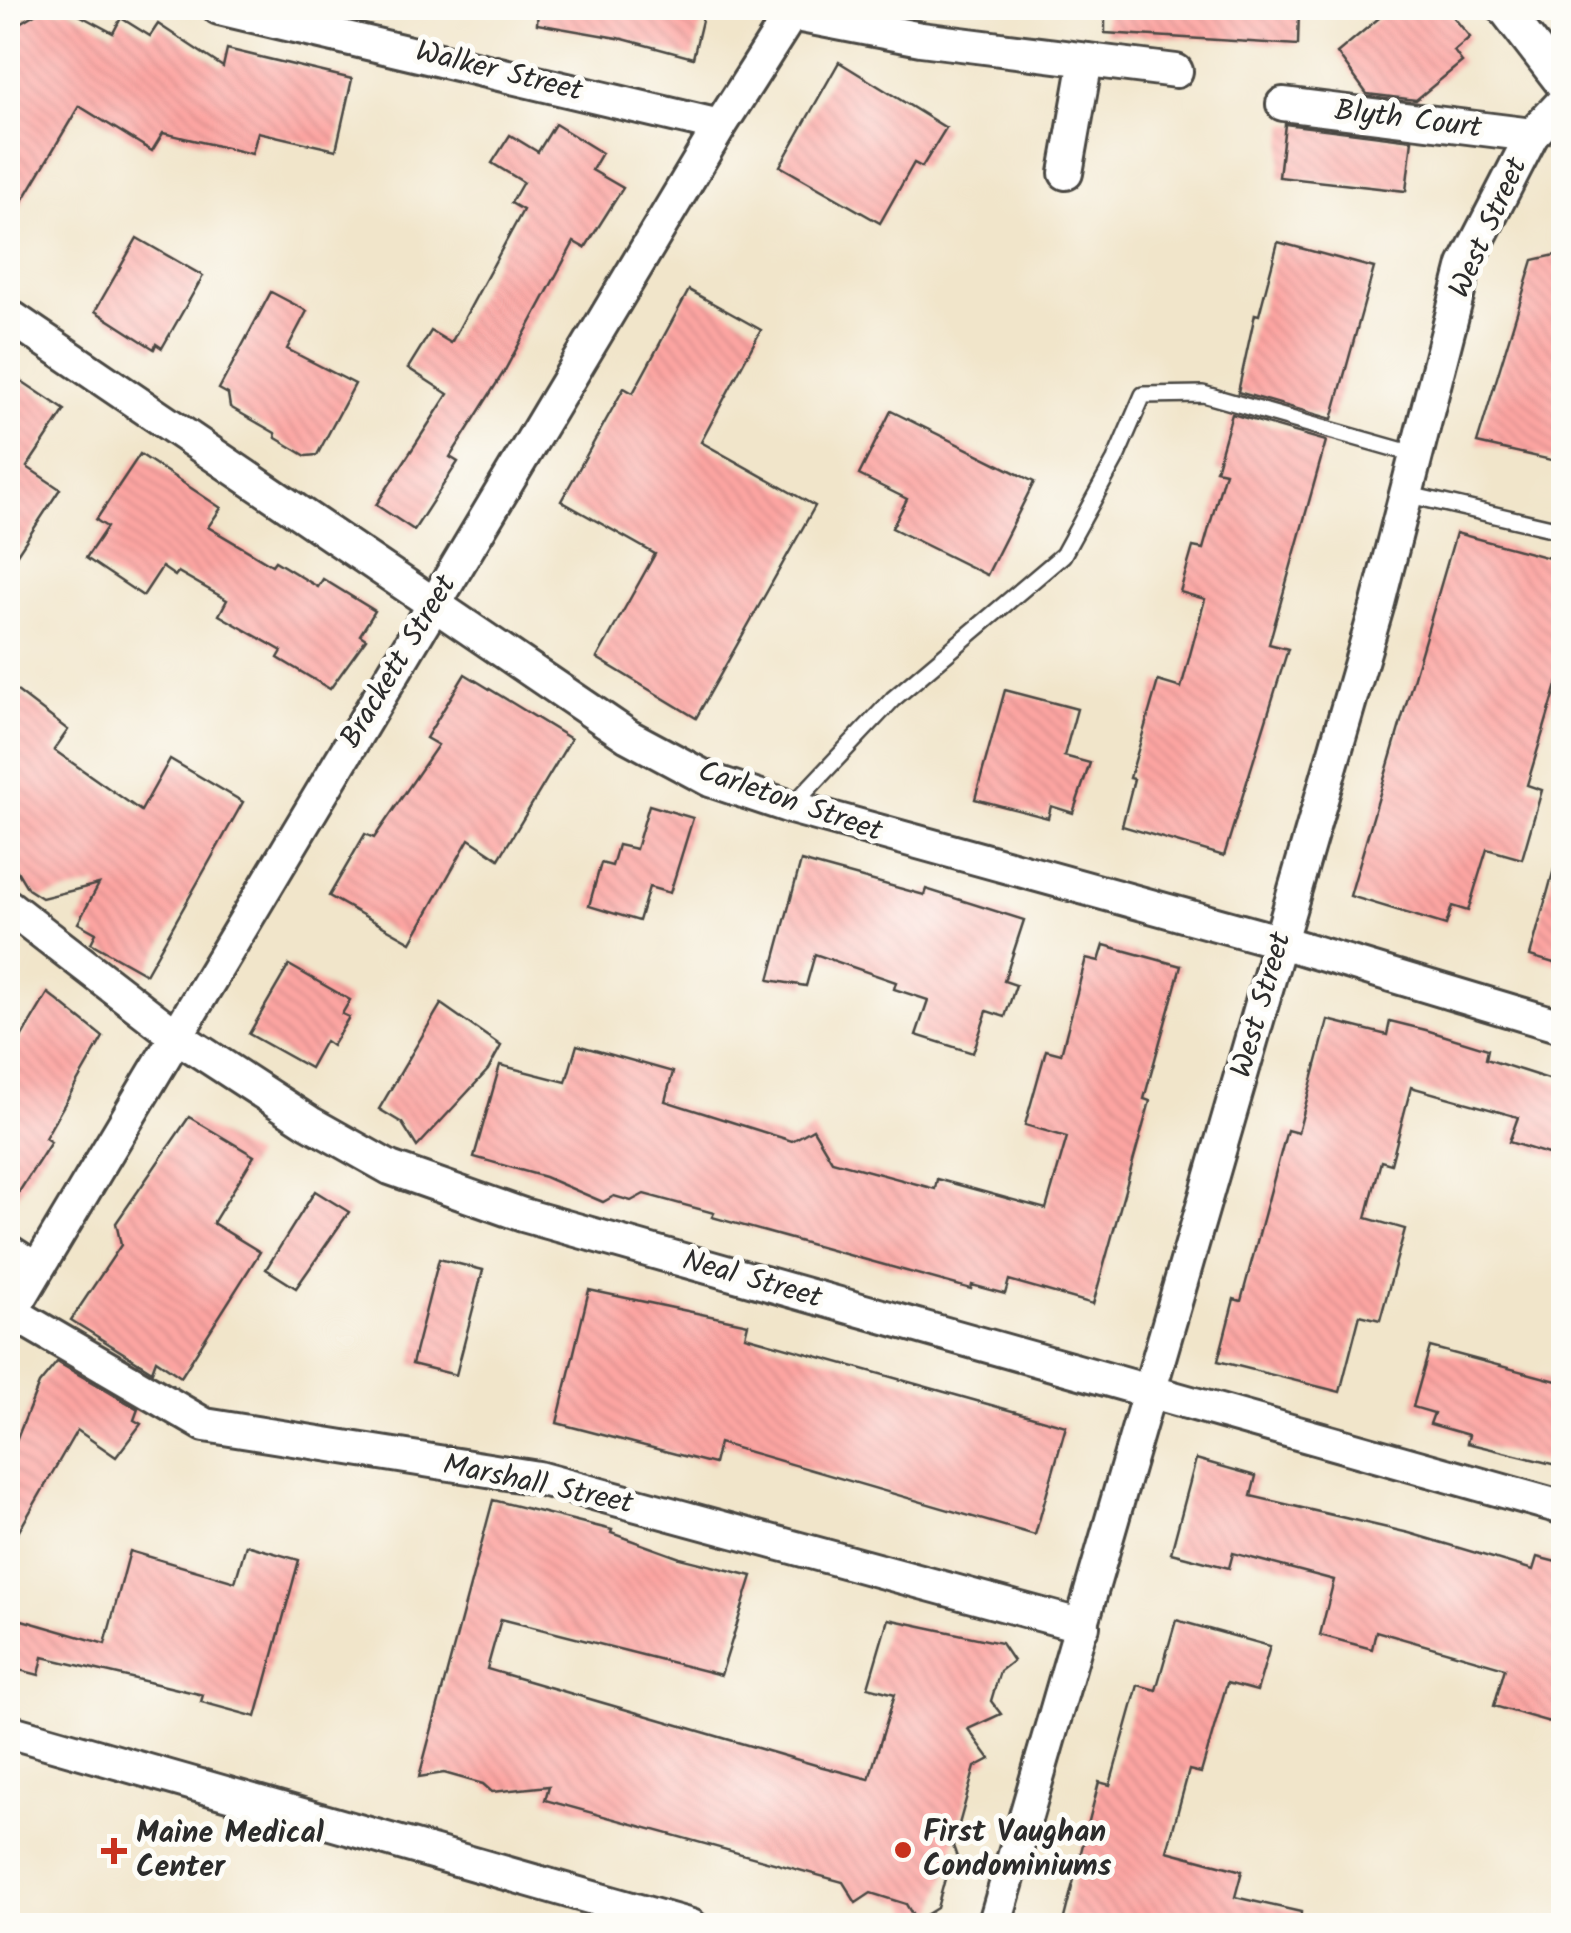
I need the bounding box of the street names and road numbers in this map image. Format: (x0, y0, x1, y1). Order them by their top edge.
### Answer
street label: Walker Street (410, 28, 588, 116)
street label: Blyth Court (1332, 87, 1485, 153)
street label: West Street (1437, 150, 1541, 306)
street label: Brackett Street (328, 566, 470, 758)
street label: Carleton Street (691, 748, 889, 856)
street label: West Street (1218, 926, 1306, 1083)
street label: Neal Street (676, 1237, 828, 1323)
street label: Marshall Street (438, 1441, 638, 1529)

